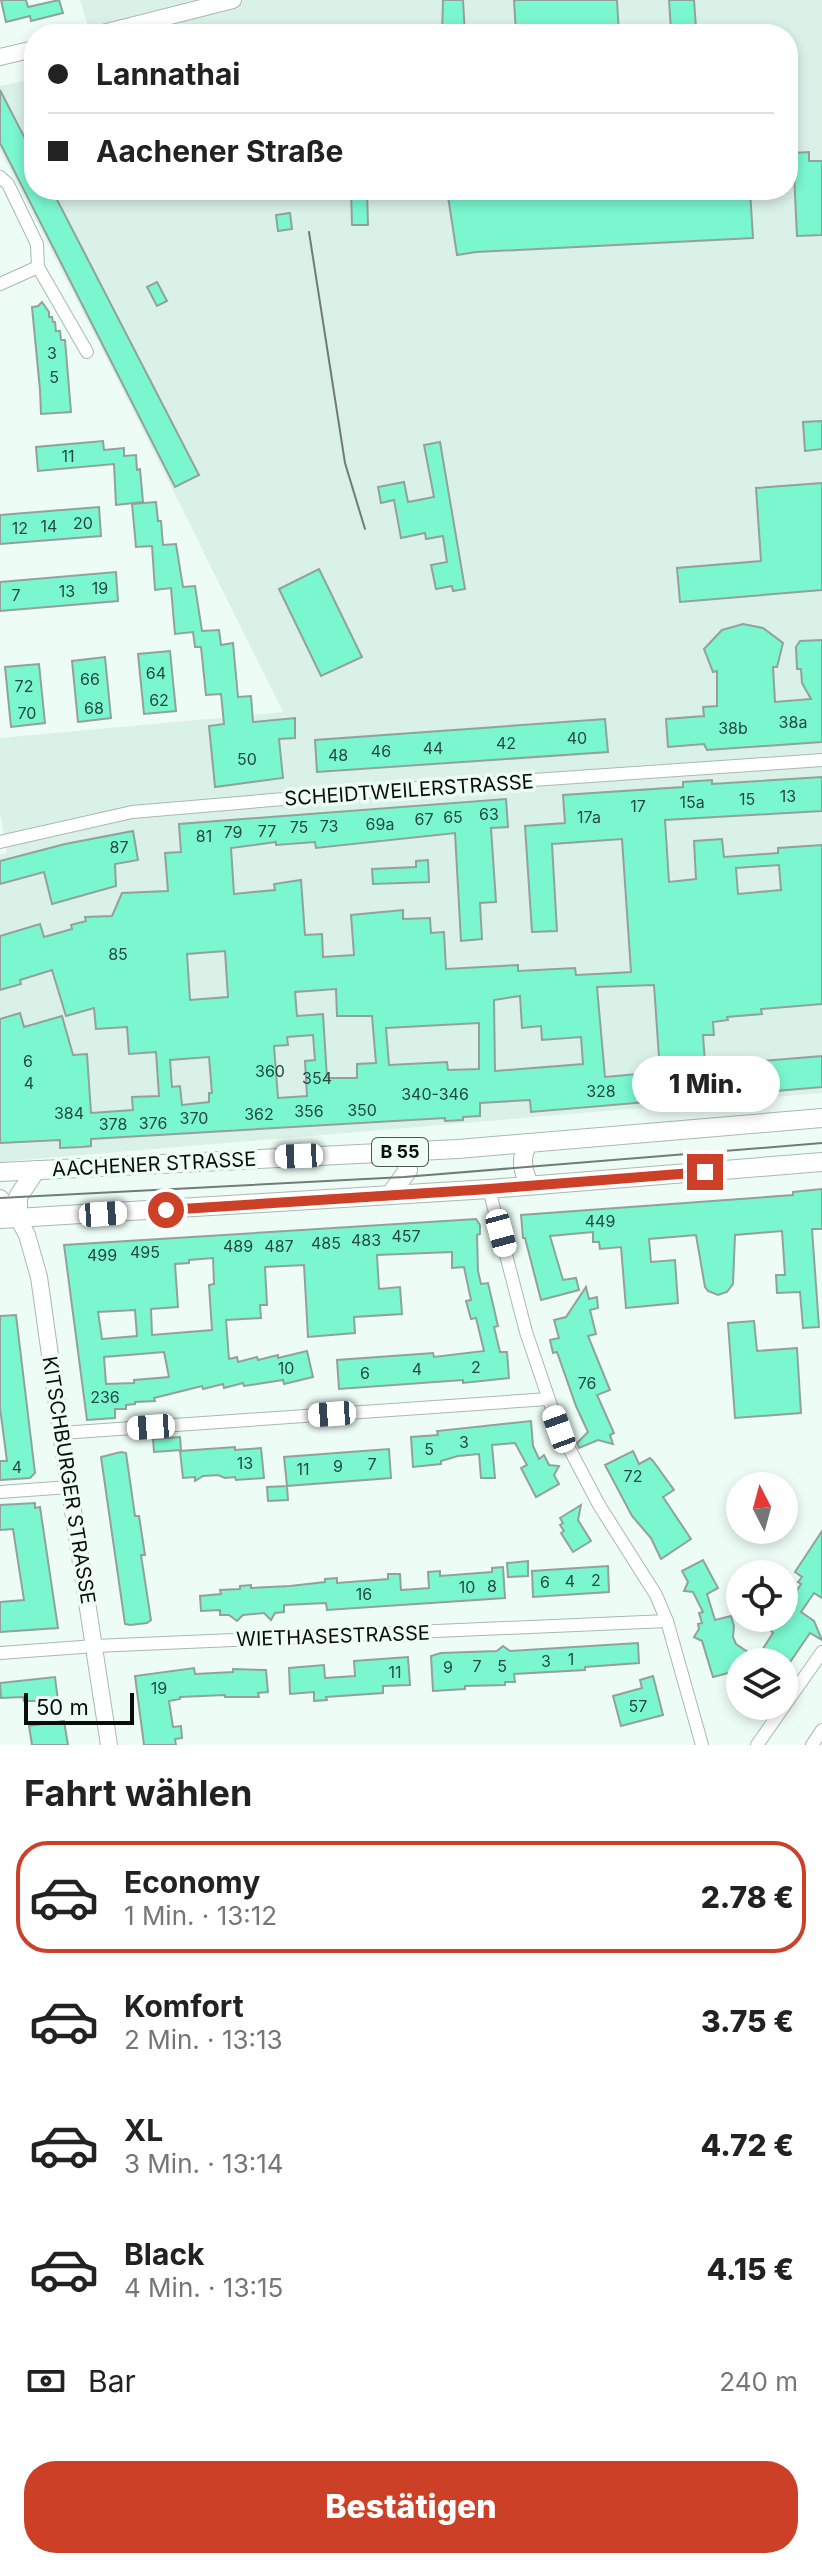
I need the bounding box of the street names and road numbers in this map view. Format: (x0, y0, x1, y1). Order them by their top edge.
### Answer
street label: SCHEIDTWEILERSTRASSE (284, 769, 534, 811)
road number: B 55 (372, 1138, 428, 1166)
street label: AACHENER STRASSE (51, 1147, 257, 1181)
street label: KITSCHBURGER STRASSE (38, 1354, 100, 1606)
street label: WIETHASESTRASSE (236, 1621, 430, 1651)

